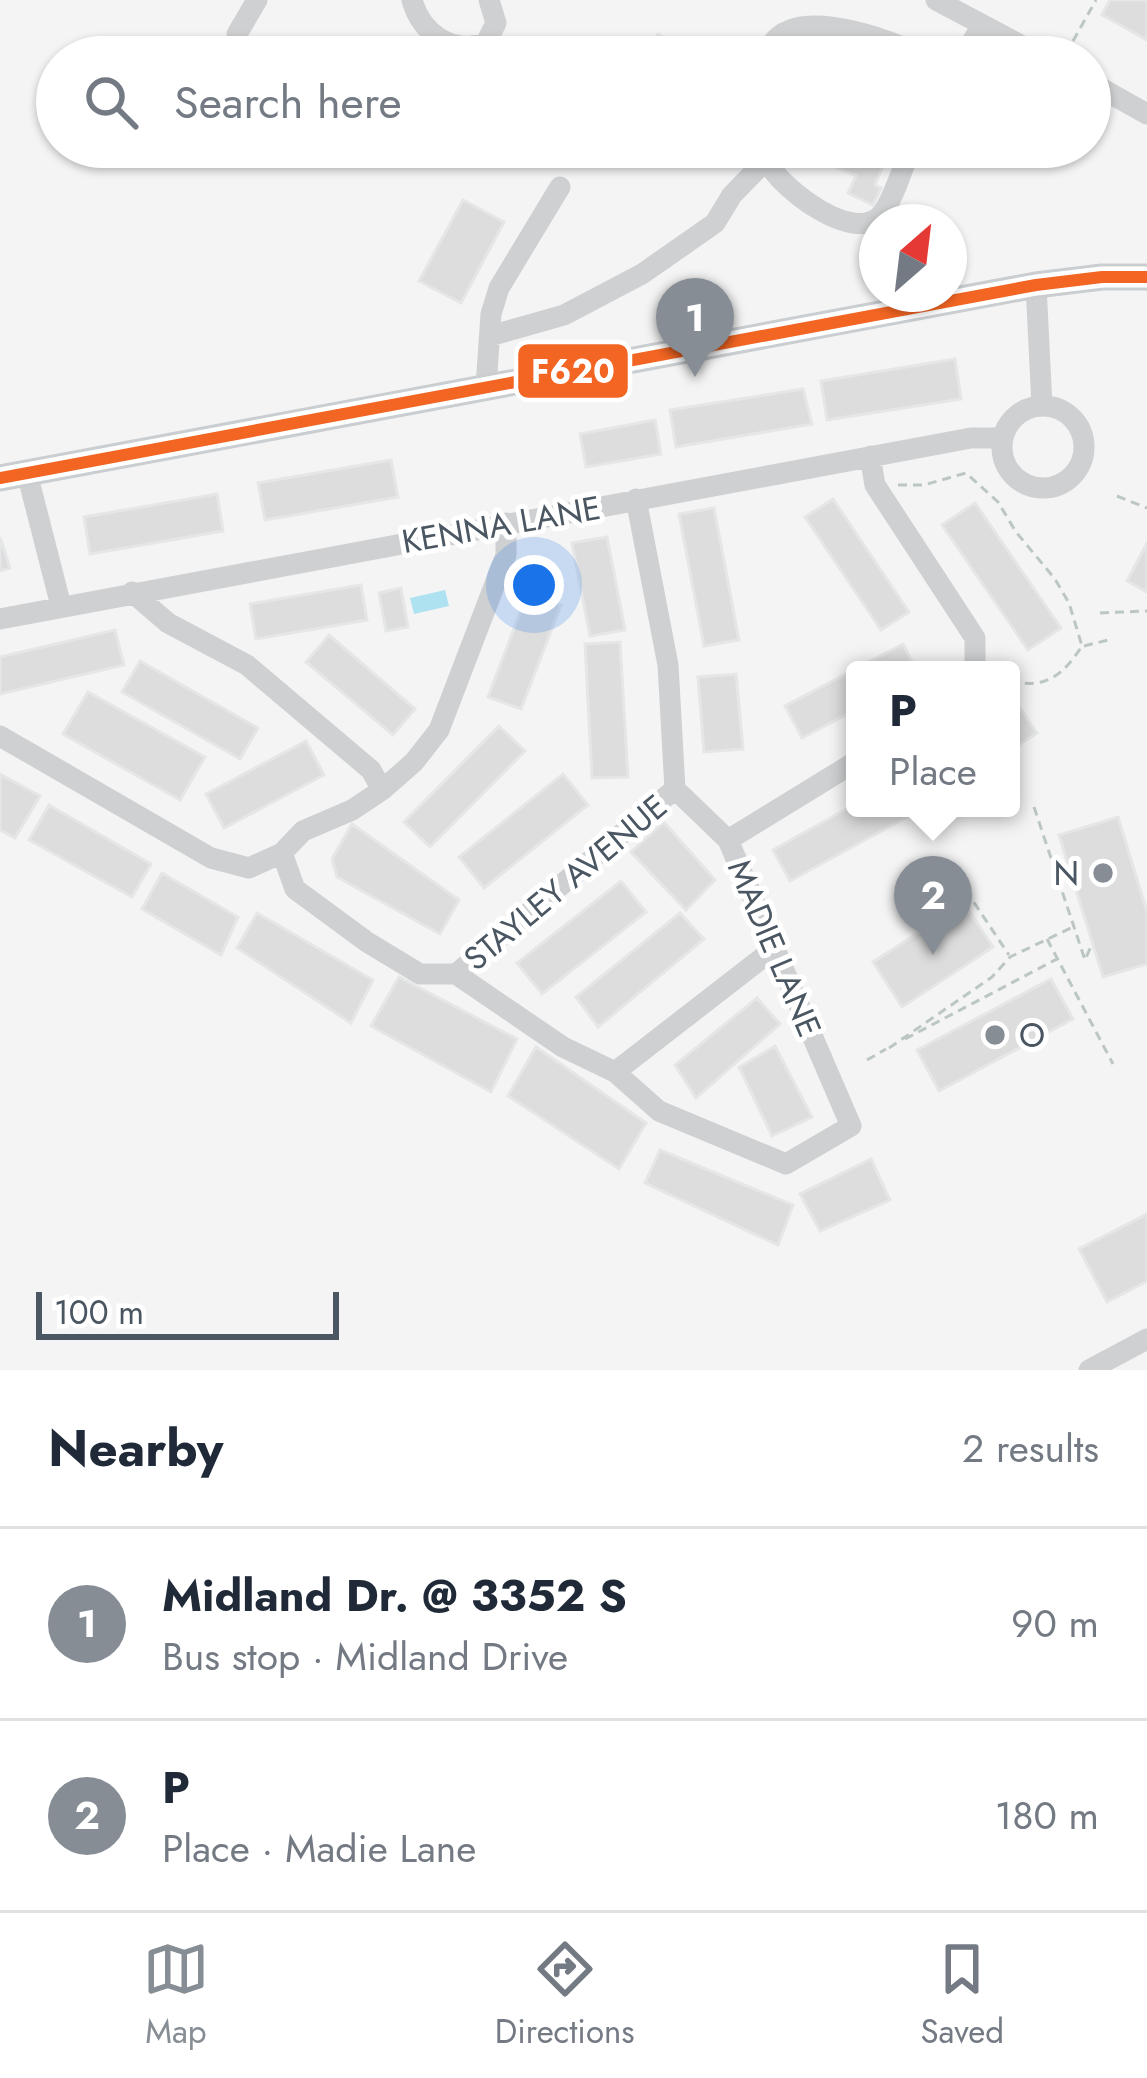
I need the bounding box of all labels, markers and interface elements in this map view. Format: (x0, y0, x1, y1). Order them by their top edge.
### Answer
search box (36, 36, 1111, 168)
icon: search (78, 69, 144, 135)
text: Search here (174, 70, 402, 135)
north arrow (859, 204, 967, 312)
pin: 1 (656, 278, 734, 377)
line badge: F620 (516, 342, 630, 400)
text: F620 (531, 348, 615, 395)
street label: KENNA LANE (398, 484, 604, 565)
your location (504, 555, 564, 615)
popup (846, 661, 1020, 817)
text: P (889, 678, 917, 743)
text: Place (889, 743, 977, 800)
street label: STAYLEY AVENUE (454, 783, 677, 981)
place label: N (1053, 850, 1079, 897)
street label: MADIE LANE (716, 852, 833, 1044)
pin: 2 (894, 856, 972, 955)
marker: N (1090, 860, 1116, 886)
place label: O (1019, 1012, 1045, 1059)
marker: O (982, 1022, 1008, 1048)
scale bar (36, 1286, 339, 1339)
text: 100 m (54, 1289, 144, 1336)
text: Nearby (48, 1411, 223, 1485)
text: 2 results (962, 1420, 1099, 1477)
text: Midland Dr. @ 3352 S (162, 1563, 627, 1628)
text: 1 (77, 1595, 97, 1652)
text: 90 m (1011, 1595, 1099, 1652)
text: Bus stop · Midland Drive (162, 1628, 568, 1685)
text: P (162, 1755, 190, 1820)
text: 2 (74, 1787, 100, 1844)
text: 180 m (995, 1787, 1099, 1844)
text: Place · Madie Lane (162, 1820, 476, 1877)
tab: Map (143, 1936, 209, 2055)
tab: Directions (495, 1936, 635, 2055)
tab: Saved (920, 1936, 1004, 2055)

